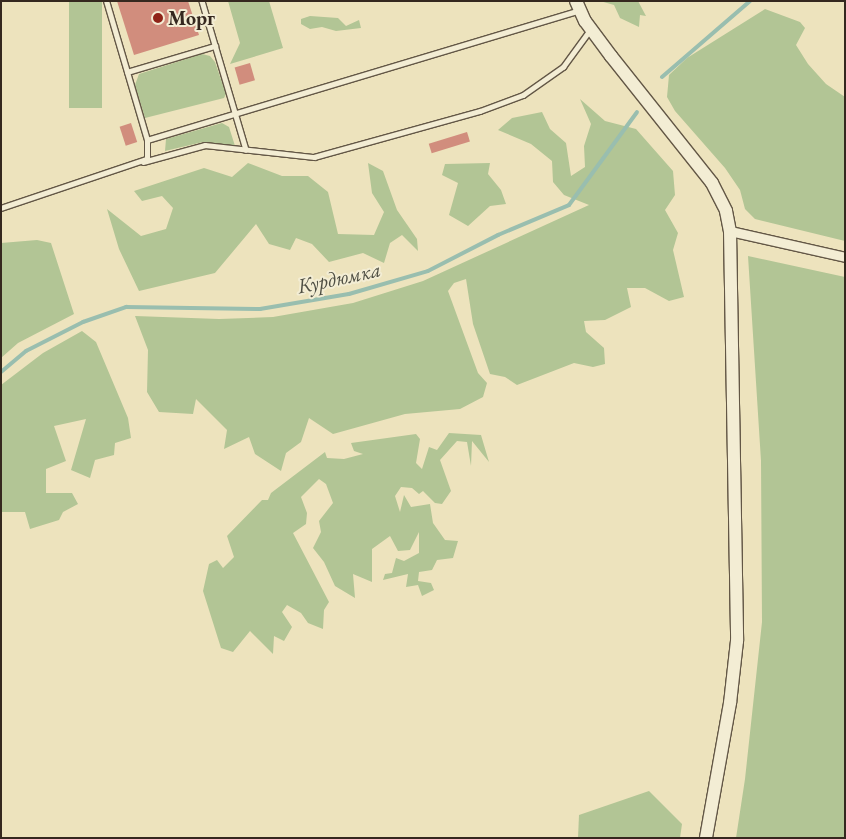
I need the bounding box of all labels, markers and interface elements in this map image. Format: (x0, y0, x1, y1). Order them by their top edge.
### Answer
place label: Морг (168, 6, 215, 30)
marker: Морг (152, 12, 164, 24)
water label: Курдюмка (295, 257, 383, 299)

